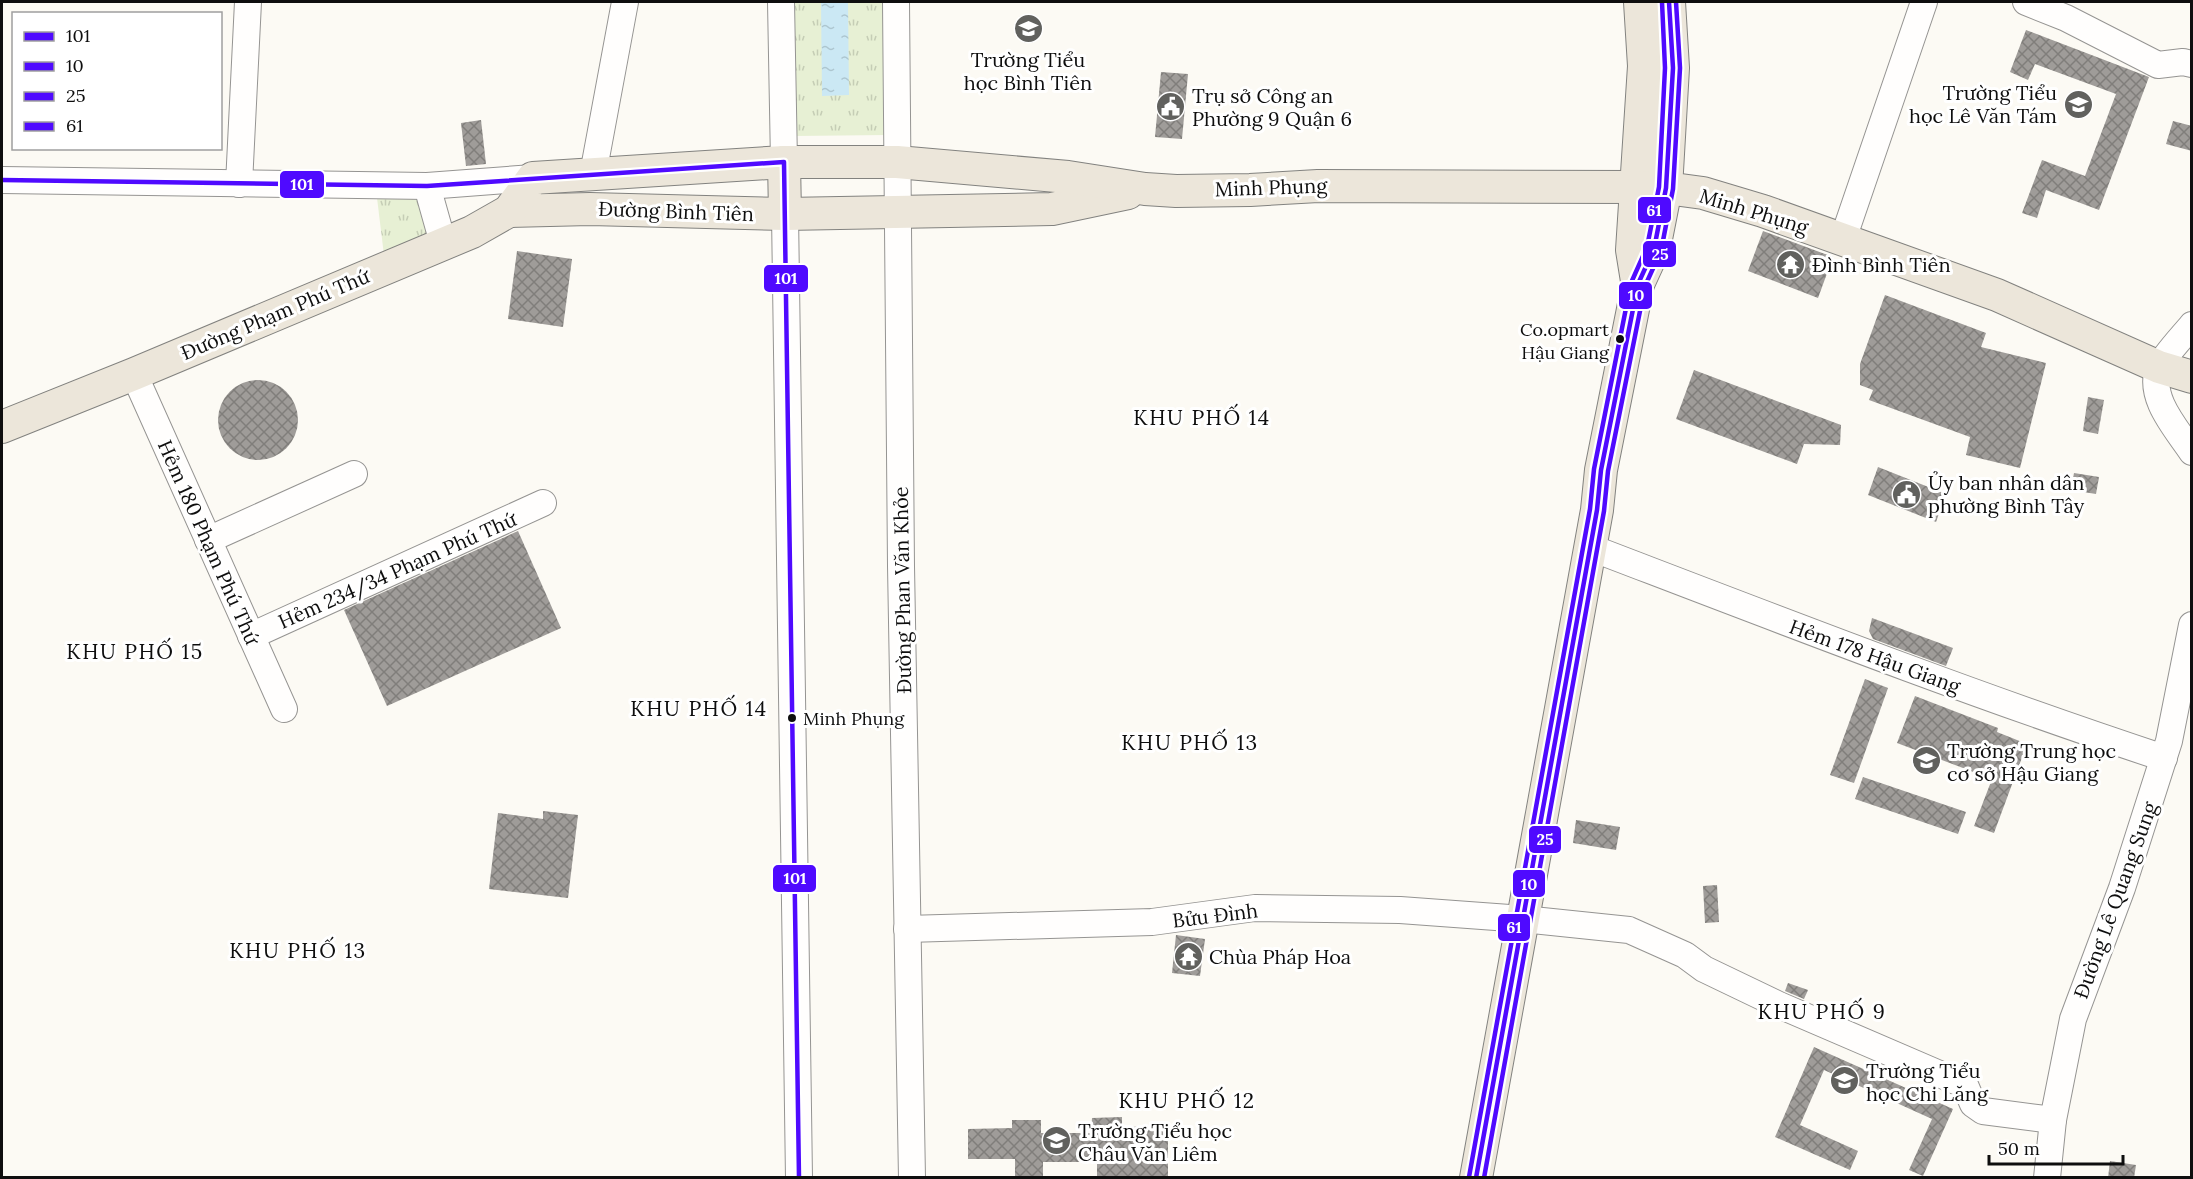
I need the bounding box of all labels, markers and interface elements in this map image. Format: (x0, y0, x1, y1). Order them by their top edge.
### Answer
legend (12, 12, 222, 150)
school or university icon: Trường Tiểu học Bình Tiên (1012, 12, 1044, 44)
text: 101 (66, 24, 90, 47)
place label: Trường Tiểu học Bình Tiên (964, 47, 1092, 95)
text: 10 (66, 54, 84, 77)
place label: Trường Tiểu học Lê Văn Tám (1909, 80, 2057, 128)
place label: Trụ sở Công an Phường 9 Quận 6 (1192, 83, 1352, 131)
text: 25 (66, 84, 85, 107)
school or university icon: Trường Tiểu học Lê Văn Tám (2062, 88, 2094, 120)
public building icon: Trụ sở Công an Phường 9 Quận 6 (1155, 90, 1187, 122)
text: 61 (66, 114, 83, 137)
line badge: 101 (279, 170, 325, 199)
street label: Minh Phụng (1214, 173, 1329, 201)
text: 101 (290, 174, 314, 194)
street label: Minh Phụng (1697, 183, 1812, 240)
street label: Đường Bình Tiên (598, 196, 754, 226)
line badge: 61 (1637, 196, 1672, 224)
text: 61 (1646, 200, 1662, 220)
line badge: 25 (1642, 240, 1677, 268)
text: 25 (1651, 244, 1669, 264)
temple icon: Đình Bình Tiên (1775, 248, 1807, 280)
place label: Đình Bình Tiên (1812, 252, 1951, 277)
street label: Đường Phạm Phú Thứ (177, 263, 374, 365)
line badge: 101 (763, 264, 809, 293)
text: 101 (774, 268, 798, 288)
line badge: 10 (1618, 281, 1653, 310)
text: 10 (1628, 285, 1644, 305)
place label: Co.opmart Hậu Giang (1520, 318, 1610, 364)
marker: Co.opmart Hậu Giang (1614, 333, 1626, 345)
district label: KHU PHỐ 14 (1133, 403, 1271, 431)
street label: Hẻm 180 Phạm Phú Thứ (153, 436, 266, 649)
place label: Ủy ban nhân dân phường Bình Tây (1928, 470, 2085, 518)
public building icon: Ủy ban nhân dân phường Bình Tây (1891, 478, 1923, 510)
street label: Đường Phan Văn Khỏe (888, 486, 916, 694)
street label: Hẻm 234/34 Phạm Phú Thứ (274, 506, 521, 635)
street label: Hẻm 178 Hậu Giang (1786, 613, 1965, 699)
district label: KHU PHỐ 15 (66, 637, 204, 665)
district label: KHU PHỐ 14 (630, 694, 768, 722)
place label: Minh Phụng (803, 707, 905, 730)
marker: Minh Phụng (786, 712, 798, 724)
district label: KHU PHỐ 13 (1121, 728, 1259, 756)
place label: Trường Trung học cơ sở Hậu Giang (1947, 738, 2116, 786)
school or university icon: Trường Trung học cơ sở Hậu Giang (1910, 745, 1942, 777)
street label: Đường Lê Quang Sung (2068, 797, 2163, 1002)
line badge: 25 (1528, 825, 1562, 854)
text: 25 (1536, 829, 1554, 849)
line badge: 101 (772, 864, 817, 893)
text: 101 (783, 868, 807, 888)
line badge: 10 (1512, 869, 1546, 898)
text: 10 (1521, 874, 1537, 894)
street label: Bửu Đình (1171, 897, 1259, 933)
line badge: 61 (1497, 913, 1531, 942)
text: 61 (1506, 917, 1522, 937)
district label: KHU PHỐ 13 (229, 936, 367, 964)
temple icon: Chùa Pháp Hoa (1172, 940, 1204, 972)
place label: Chùa Pháp Hoa (1209, 944, 1351, 969)
district label: KHU PHỐ 9 (1758, 997, 1886, 1025)
place label: Trường Tiểu học Chi Lăng (1866, 1058, 1989, 1106)
school or university icon: Trường Tiểu học Chi Lăng (1829, 1065, 1861, 1097)
district label: KHU PHỐ 12 (1118, 1086, 1256, 1114)
place label: Trường Tiểu học Châu Văn Liêm (1078, 1118, 1232, 1166)
school or university icon: Trường Tiểu học Châu Văn Liêm (1041, 1125, 1073, 1157)
scale bar (1989, 1128, 2122, 1166)
text: 50 m (1998, 1137, 2040, 1160)

